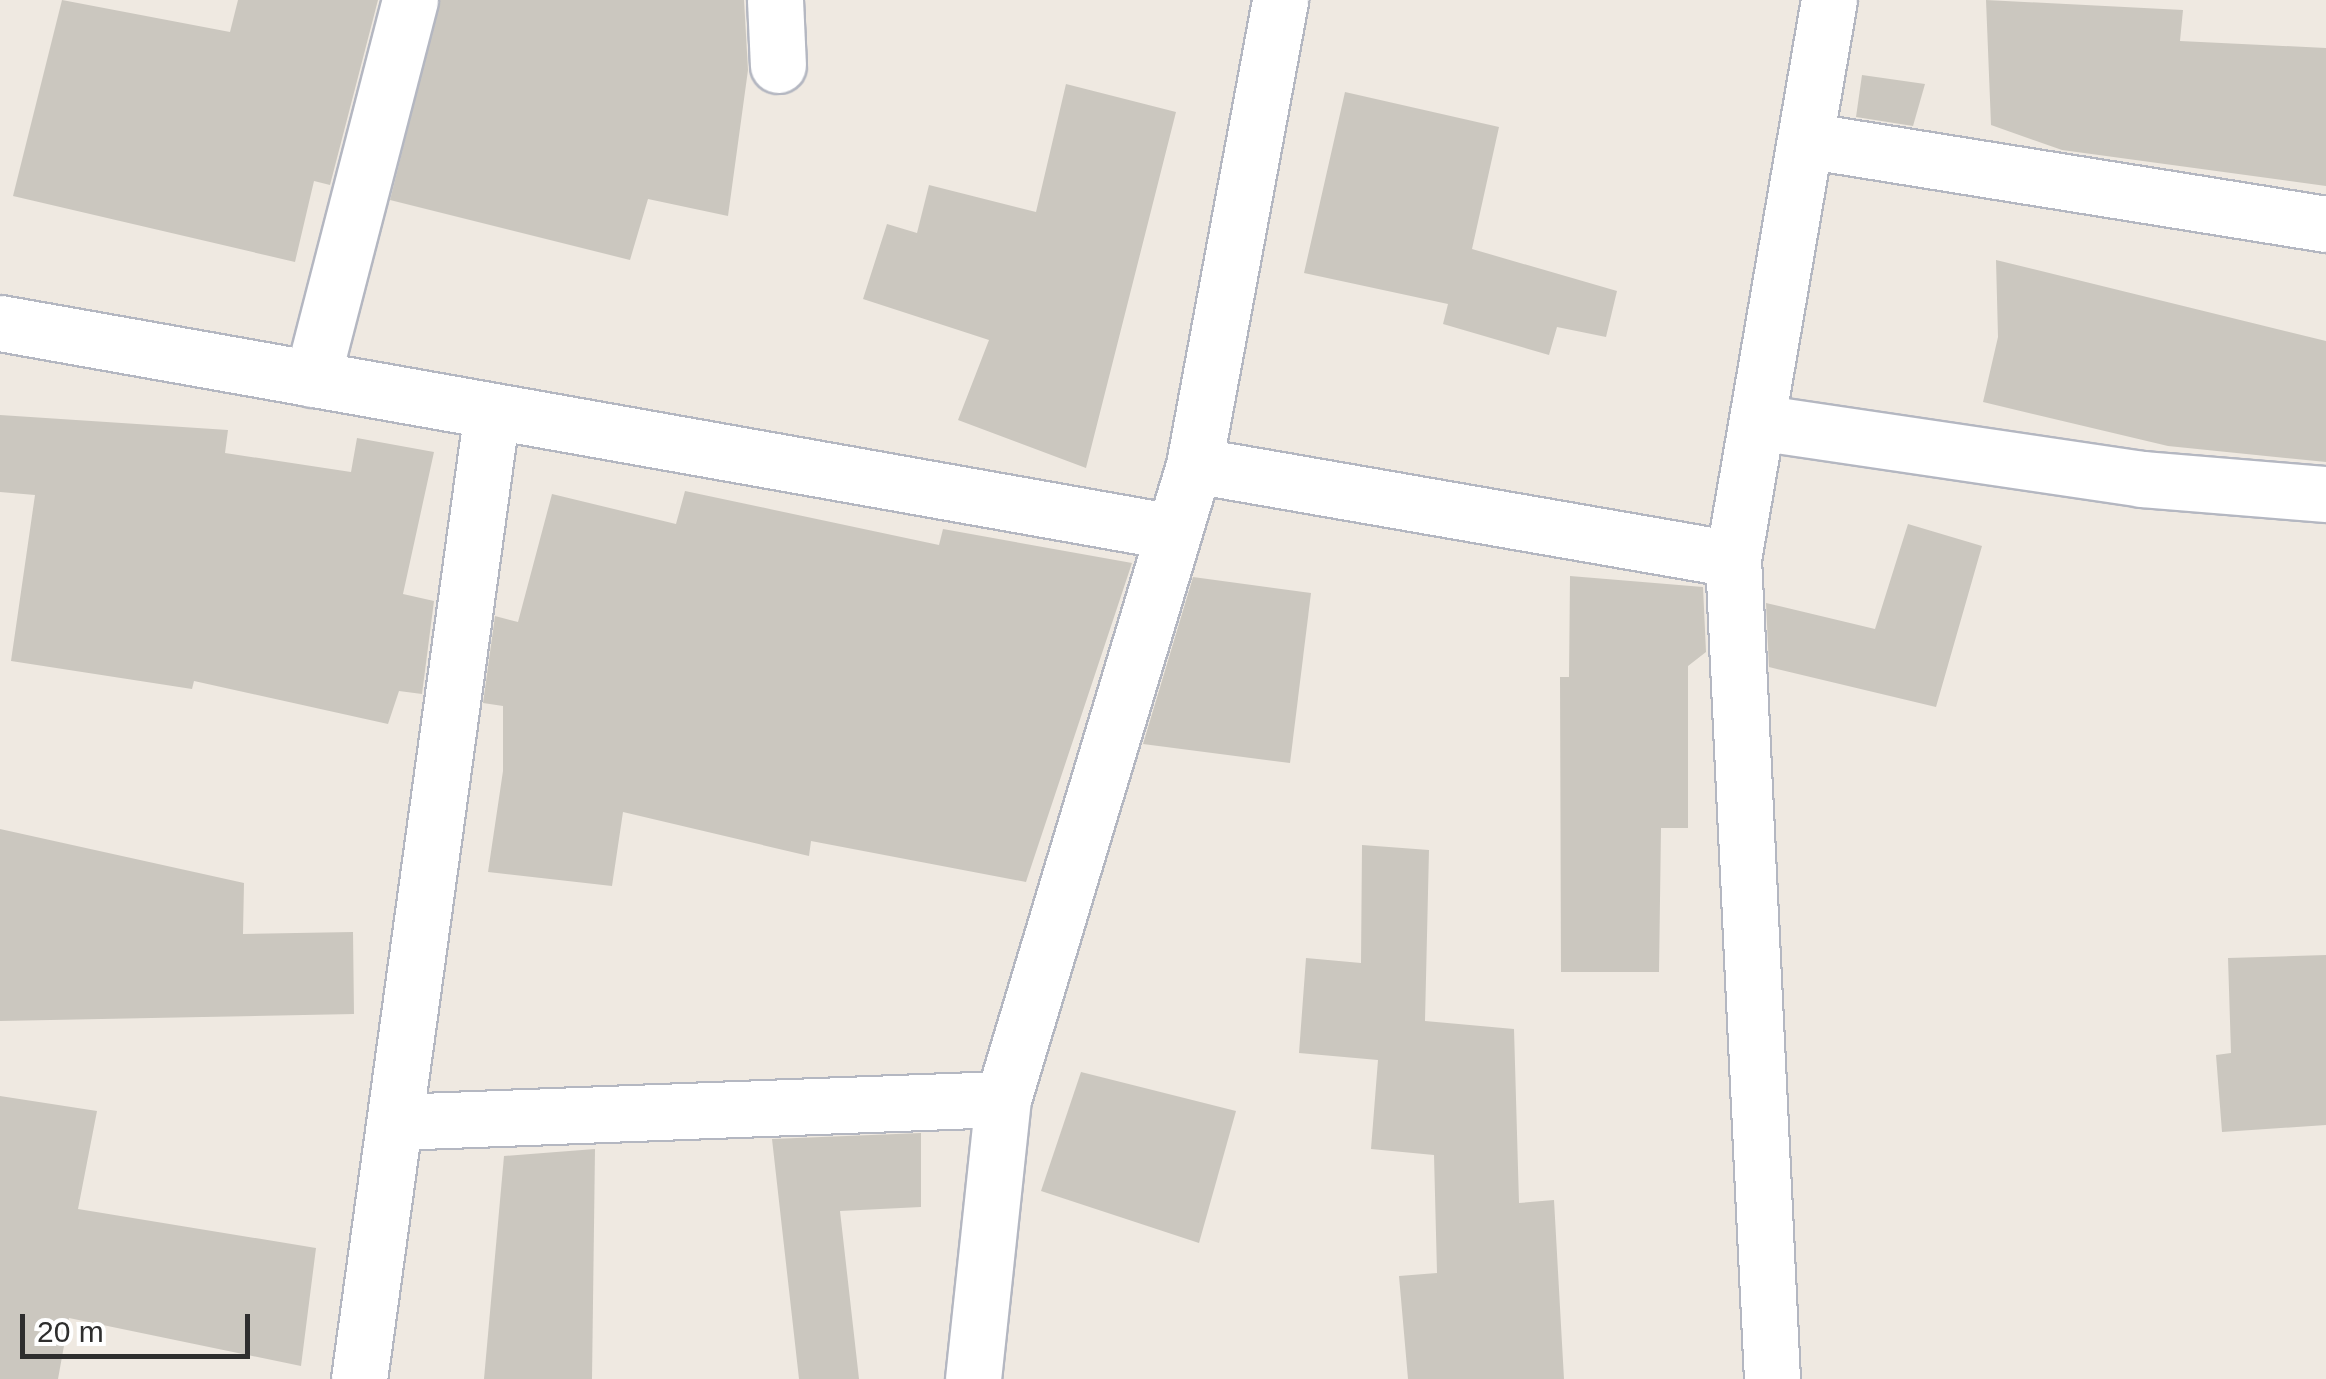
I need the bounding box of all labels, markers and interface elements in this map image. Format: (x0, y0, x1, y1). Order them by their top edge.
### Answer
scale bar (25, 1294, 255, 1356)
text: 20 m (37, 1315, 104, 1348)

